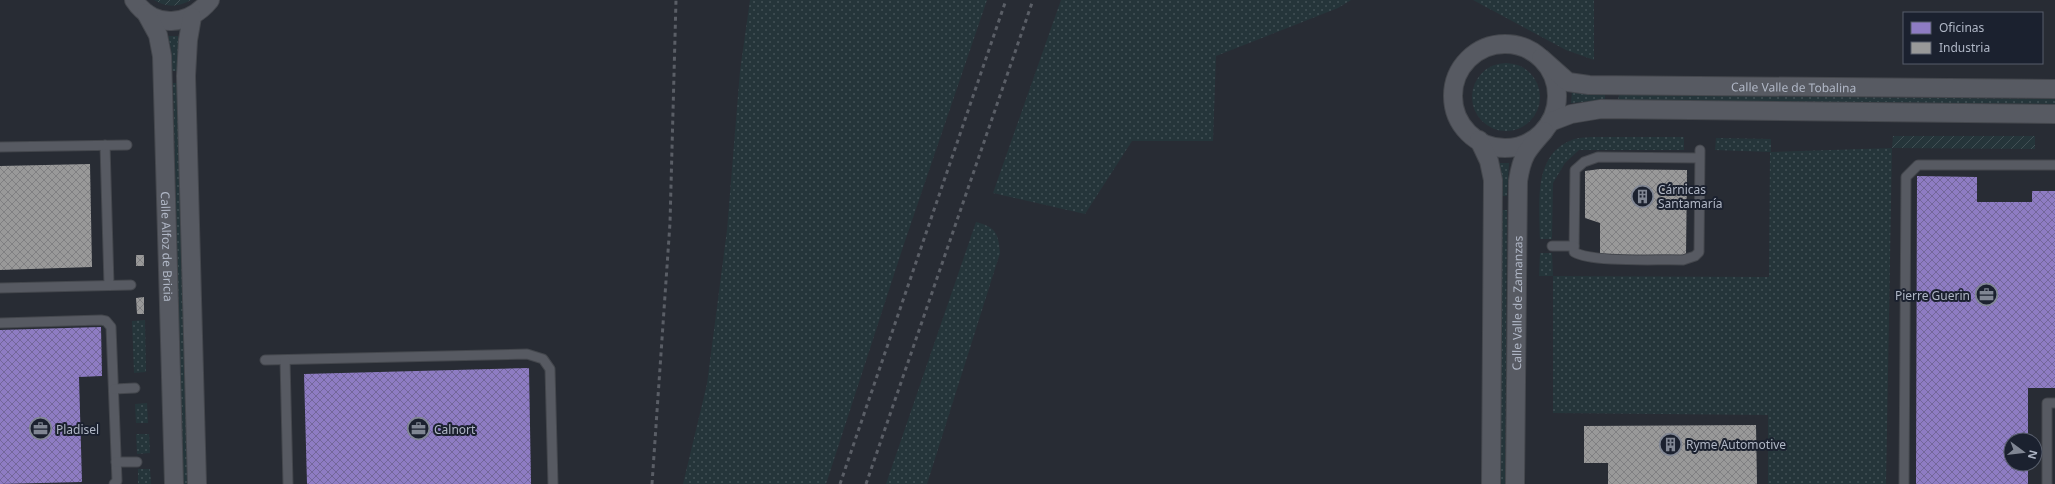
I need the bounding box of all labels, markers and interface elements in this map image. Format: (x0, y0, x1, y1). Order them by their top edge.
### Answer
legend (1903, 12, 2043, 64)
text: Oficinas (1939, 19, 1985, 36)
text: Industria (1939, 39, 1990, 56)
street label: Calle Valle de Tobalina (1731, 78, 1856, 96)
place label: Cárnicas Santamaría (1658, 181, 1723, 212)
building icon: Cárnicas Santamaría (1630, 183, 1656, 209)
street label: Calle Alfoz de Bricia (157, 191, 177, 302)
street label: Calle Valle de Zamanzas (1508, 235, 1526, 370)
office icon: Pierre Guerin (1973, 282, 1999, 308)
place label: Pierre Guerin (1895, 287, 1970, 304)
office icon: Pladisel (27, 416, 53, 442)
office icon: Calnort (405, 416, 431, 442)
place label: Pladisel (56, 421, 99, 438)
place label: Calnort (434, 421, 476, 438)
building icon: Ryme Automotive (1657, 431, 1683, 457)
north arrow (2003, 432, 2043, 472)
place label: Ryme Automotive (1686, 436, 1786, 453)
text: N (2025, 448, 2042, 461)

